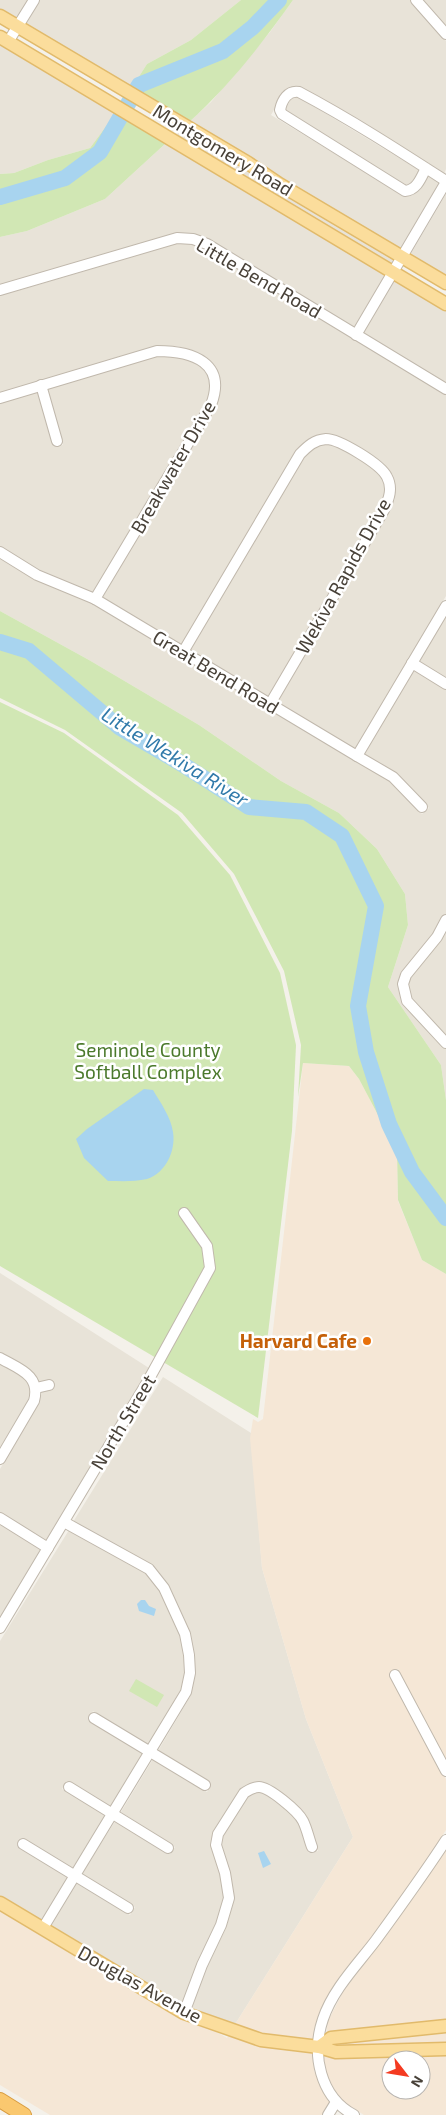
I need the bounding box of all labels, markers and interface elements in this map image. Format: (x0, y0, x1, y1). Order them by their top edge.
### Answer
street label: Montgomery Road (149, 99, 297, 200)
street label: Little Bend Road (192, 232, 326, 323)
street label: Breakwater Drive (125, 396, 220, 537)
street label: Wekiva Rapids Drive (290, 494, 395, 658)
street label: Great Bend Road (149, 625, 284, 718)
water label: Little Wekiva River (98, 701, 254, 812)
park label: Seminole County Softball Complex (74, 1038, 222, 1083)
place label: Harvard Cafe (240, 1329, 357, 1352)
marker: Harvard Cafe (361, 1335, 373, 1347)
street label: North Street (85, 1370, 160, 1474)
street label: Douglas Avenue (74, 1940, 206, 2027)
north arrow (381, 2050, 431, 2100)
text: N (408, 2073, 427, 2091)

